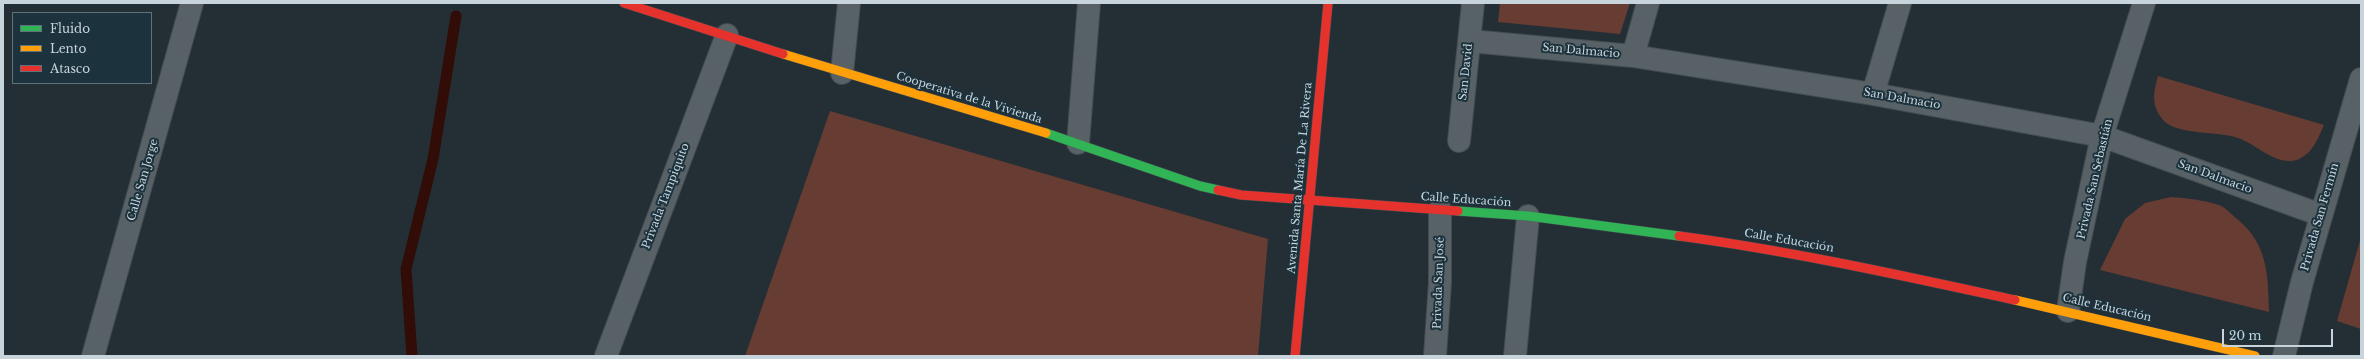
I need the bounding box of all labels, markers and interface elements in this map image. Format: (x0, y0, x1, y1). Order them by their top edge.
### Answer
legend (12, 12, 152, 84)
text: Fluido (50, 21, 90, 36)
text: Lento (50, 41, 86, 56)
street label: San Dalmacio (1542, 41, 1620, 61)
street label: San David (1456, 43, 1476, 101)
text: Atasco (50, 61, 90, 76)
street label: Cooperativa de la Vivienda (894, 69, 1044, 127)
street label: Avenida Santa María De La Rivera (1285, 82, 1315, 274)
street label: San Dalmacio (1862, 86, 1942, 112)
street label: Privada San Sebastián (2075, 118, 2115, 240)
street label: Calle San Jorge (125, 137, 161, 223)
street label: Privada Tampiquito (640, 141, 692, 251)
street label: San Dalmacio (2176, 157, 2254, 197)
street label: Privada San Fermín (2298, 162, 2342, 272)
street label: Calle Educación (1420, 190, 1512, 210)
street label: Calle Educación (1743, 227, 1835, 255)
street label: Privada San José (1431, 237, 1447, 329)
street label: Calle Educación (2061, 291, 2153, 325)
scale bar (2224, 321, 2335, 347)
text: 20 m (2229, 328, 2261, 343)

